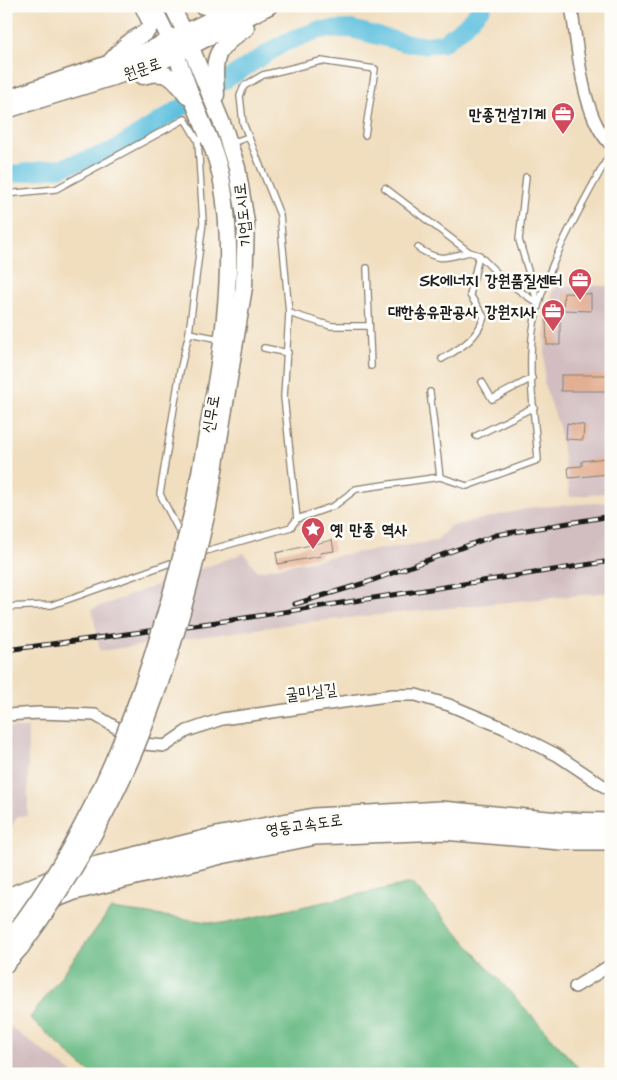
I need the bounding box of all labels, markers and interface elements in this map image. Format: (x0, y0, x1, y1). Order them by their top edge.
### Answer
street label: 원문로 (120, 52, 164, 86)
office icon: 만종건설기계 (550, 101, 576, 135)
place label: 만종건설기계 (469, 104, 546, 126)
street label: 기업도시로 (229, 182, 257, 248)
office icon: SK에너지 강원품질센터 (567, 267, 593, 301)
place label: SK에너지 강원품질센터 (419, 270, 562, 292)
office icon: 대한송유관공사 강원지사 (540, 298, 566, 332)
place label: 대한송유관공사 강원지사 (388, 301, 536, 323)
street label: 신무로 (197, 393, 225, 435)
place icon: 옛 만종 역사 (300, 516, 326, 550)
place label: 옛 만종 역사 (330, 519, 407, 541)
street label: 굴미실길 (284, 678, 338, 706)
street label: 영동고속도로 (264, 809, 344, 841)

